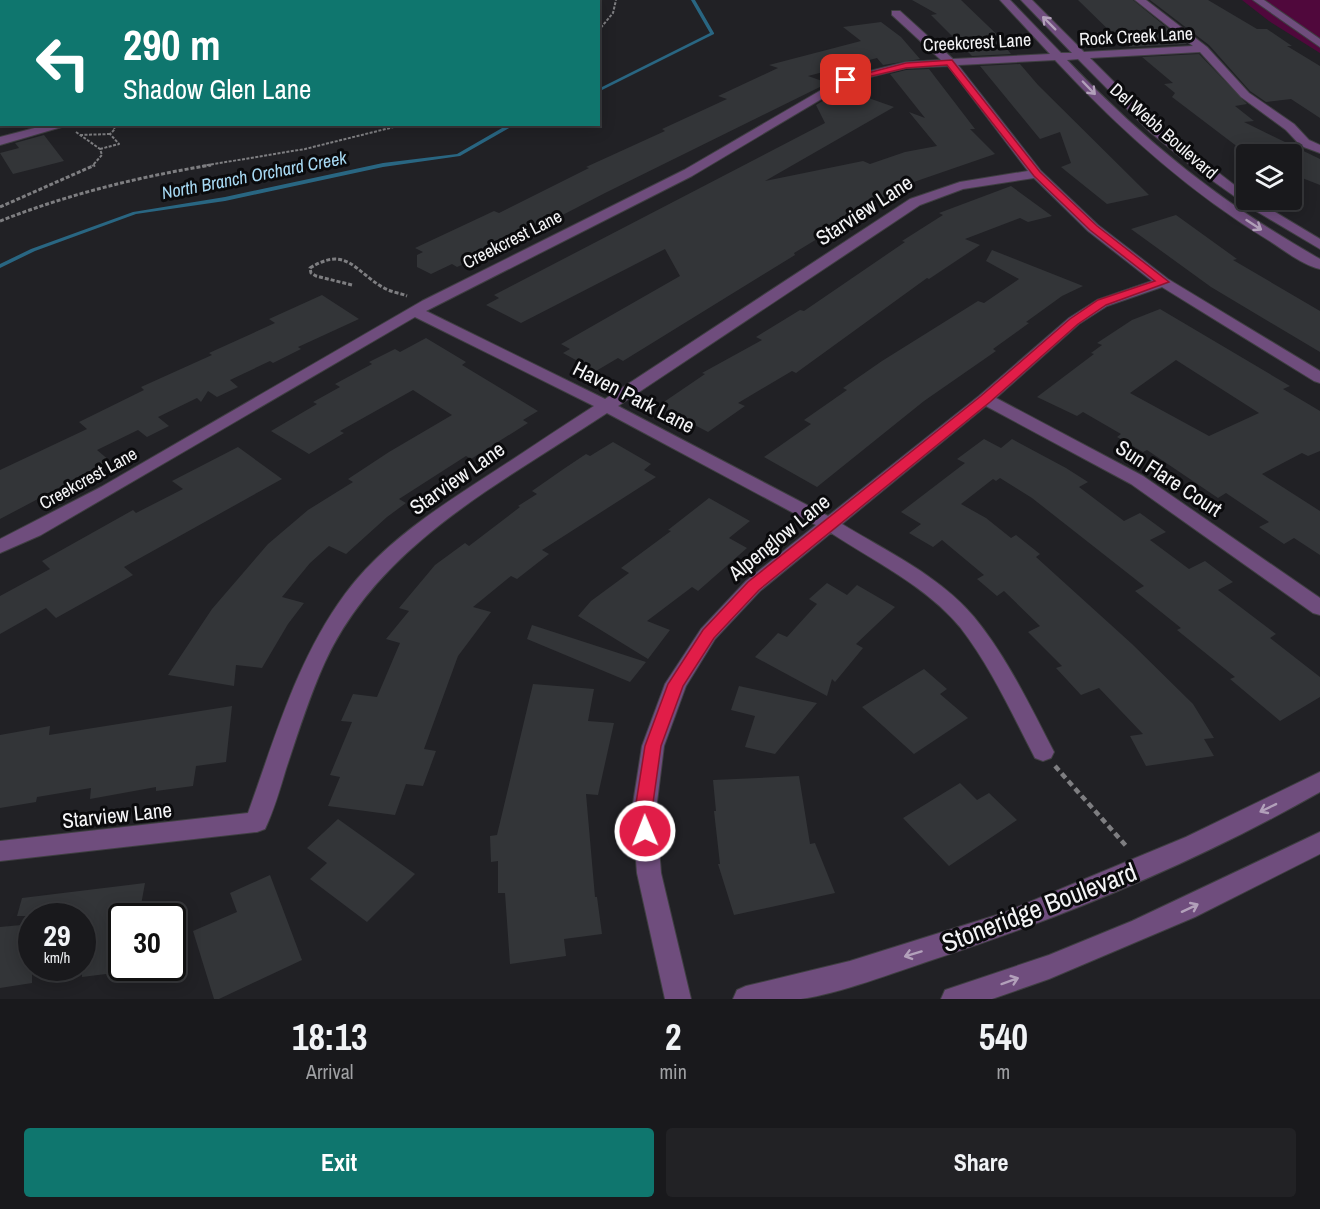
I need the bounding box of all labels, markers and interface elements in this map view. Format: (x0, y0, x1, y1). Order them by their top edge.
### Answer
one-way arrow (1042, 15, 1057, 30)
text: 290 m (123, 17, 221, 73)
street label: Rock Creek Lane (1078, 21, 1194, 51)
icon: left (24, 24, 102, 102)
street label: Creekcrest Lane (922, 27, 1032, 57)
pin (820, 54, 871, 105)
icon: arrive (829, 63, 862, 96)
text: Shadow Glen Lane (123, 71, 311, 107)
street label: Del Webb Boulevard (1105, 77, 1223, 185)
one-way arrow (1081, 80, 1095, 95)
map controls (1236, 144, 1302, 210)
button: layers (1236, 144, 1302, 210)
water label: North Branch Orchard Creek (159, 145, 349, 205)
street label: Starview Lane (810, 168, 918, 252)
street label: Creekcrest Lane (458, 203, 566, 275)
one-way arrow (1246, 219, 1263, 232)
street label: Haven Park Lane (568, 354, 700, 440)
street label: Sun Flare Court (1110, 433, 1228, 523)
street label: Starview Lane (404, 435, 510, 521)
street label: Creekcrest Lane (35, 441, 141, 515)
street label: Alpenglow Lane (721, 487, 836, 587)
street label: Starview Lane (61, 795, 173, 835)
position arrow (613, 799, 677, 863)
one-way arrow (1260, 803, 1278, 815)
street label: Stoneridge Boulevard (936, 854, 1142, 960)
one-way arrow (1181, 901, 1199, 913)
speed limit sign: 30 (108, 903, 186, 981)
text: 29 (43, 915, 71, 955)
text: km/h (44, 947, 70, 968)
one-way arrow (904, 949, 923, 960)
one-way arrow (1000, 974, 1018, 985)
text: 18:13 (292, 1013, 367, 1061)
text: 2 (665, 1013, 681, 1061)
text: 540 (979, 1013, 1028, 1061)
text: Arrival (306, 1058, 353, 1085)
text: min (659, 1058, 687, 1085)
text: m (997, 1058, 1010, 1085)
button: Exit (24, 1128, 654, 1197)
button: Share (666, 1128, 1296, 1197)

